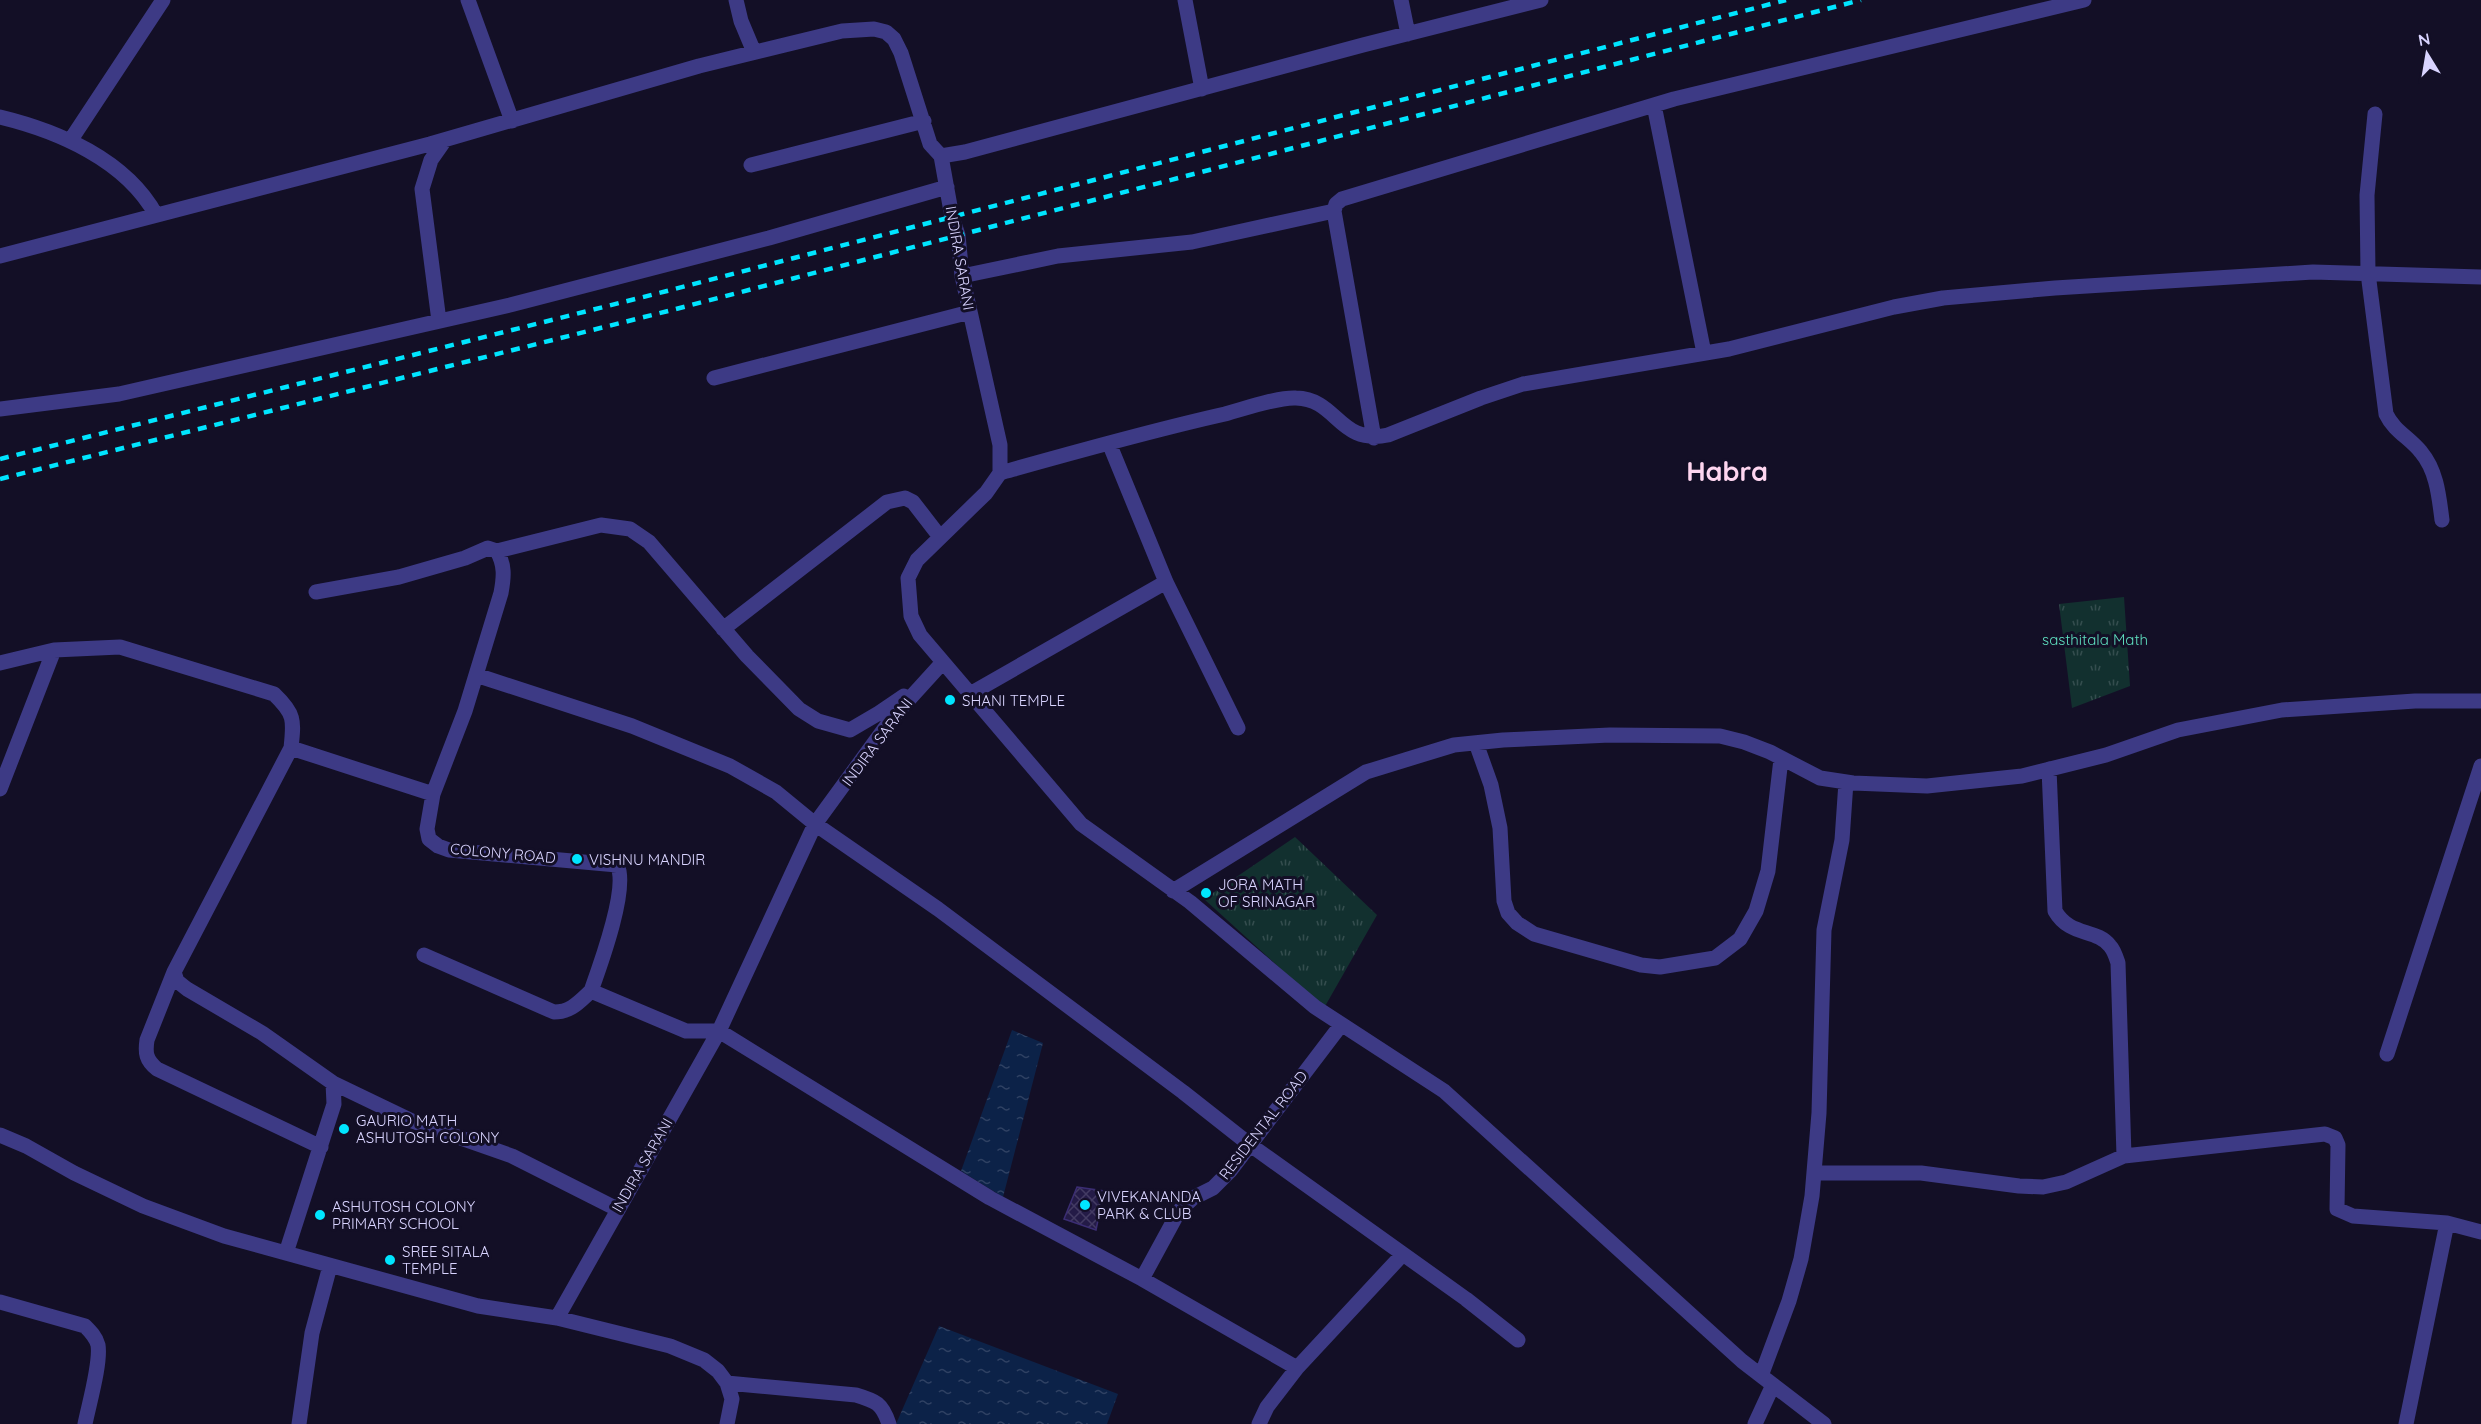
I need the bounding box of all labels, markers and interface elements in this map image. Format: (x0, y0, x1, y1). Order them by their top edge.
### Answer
north arrow (2397, 24, 2457, 84)
text: N (2416, 28, 2432, 50)
street label: INDIRA SARANI (941, 204, 979, 312)
district label: Habra (1686, 454, 1768, 488)
park label: sasthitala Math (2042, 630, 2148, 649)
place label: SHANI TEMPLE (962, 691, 1065, 710)
marker: SHANI TEMPLE (943, 693, 957, 707)
street label: INDIRA SARANI (838, 694, 916, 790)
street label: COLONY ROAD (449, 839, 557, 867)
place label: VISHNU MANDIR (589, 850, 705, 869)
marker: VISHNU MANDIR (570, 852, 584, 866)
place label: JORA MATH OF SRINAGAR (1218, 875, 1315, 911)
marker: JORA MATH OF SRINAGAR (1199, 886, 1213, 900)
street label: RESIDENTAL ROAD (1215, 1067, 1312, 1183)
place label: GAURIO MATH ASHUTOSH COLONY (356, 1111, 500, 1147)
street label: INDIRA SARANI (607, 1115, 677, 1215)
marker: GAURIO MATH ASHUTOSH COLONY (337, 1122, 351, 1136)
place label: VIVEKANANDA PARK & CLUB (1097, 1187, 1201, 1223)
place label: ASHUTOSH COLONY PRIMARY SCHOOL (332, 1197, 476, 1233)
marker: VIVEKANANDA PARK & CLUB (1078, 1198, 1092, 1212)
marker: ASHUTOSH COLONY PRIMARY SCHOOL (313, 1208, 327, 1222)
place label: SREE SITALA TEMPLE (402, 1242, 490, 1278)
marker: SREE SITALA TEMPLE (383, 1253, 397, 1267)

